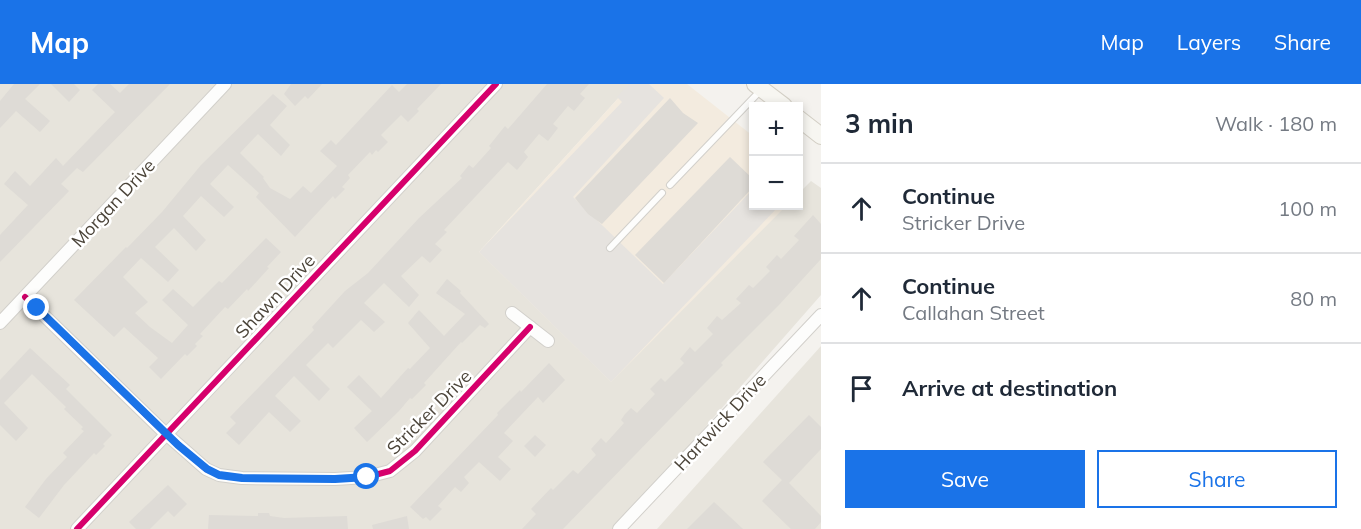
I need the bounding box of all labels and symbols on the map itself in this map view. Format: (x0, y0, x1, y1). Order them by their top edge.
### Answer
street label: Morgan Drive (66, 154, 160, 252)
street label: Shawn Drive (230, 249, 320, 343)
route end (23, 294, 49, 320)
street label: Stricker Drive (382, 365, 476, 459)
street label: Hartwick Drive (669, 369, 771, 475)
route start (353, 463, 379, 489)

